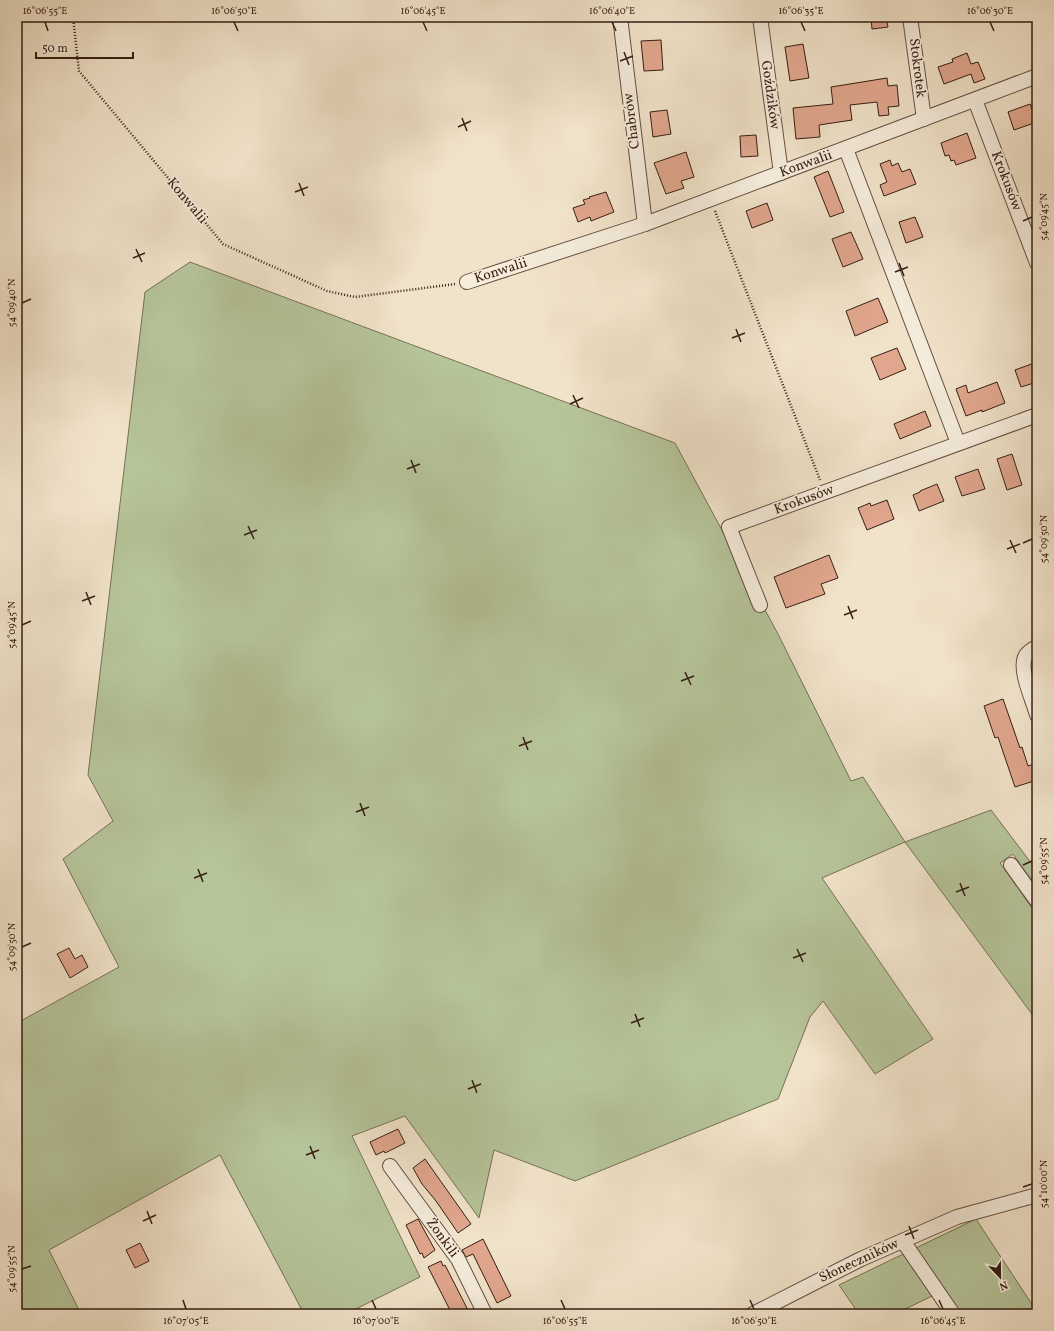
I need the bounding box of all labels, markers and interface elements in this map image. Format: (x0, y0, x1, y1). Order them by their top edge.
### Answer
text: 16°06'55"E (23, 4, 67, 18)
text: 16°06'50"E (211, 4, 257, 18)
text: 16°06'45"E (401, 4, 445, 18)
text: 16°06'40"E (589, 4, 635, 18)
text: 16°06'35"E (778, 4, 824, 18)
text: 16°06'30"E (967, 4, 1013, 18)
scale bar (36, 34, 133, 60)
street label: Stokrotek (904, 37, 930, 99)
text: 50 m (42, 41, 68, 57)
street label: Goździków (756, 59, 784, 131)
street label: Chabrów (619, 92, 645, 150)
street label: Konwalii (777, 146, 835, 182)
street label: Krokusów (986, 149, 1026, 214)
street label: Konwalii (162, 174, 212, 228)
text: 54°09'45"N (1037, 193, 1051, 241)
street label: Konwalii (472, 254, 530, 288)
text: 54°09'40"N (5, 278, 19, 327)
street label: Krokusów (771, 480, 837, 520)
text: 54°09'50"N (1037, 514, 1051, 563)
text: 54°09'45"N (5, 601, 19, 649)
text: 54°09'55"N (1037, 837, 1051, 885)
text: 54°09'50"N (5, 922, 19, 971)
text: 54°10'00"N (1037, 1159, 1051, 1208)
street label: Żonkili (421, 1214, 463, 1262)
street label: Słoneczników (816, 1234, 902, 1288)
text: 54°09'55"N (5, 1245, 19, 1293)
north arrow (980, 1257, 1020, 1297)
text: N (997, 1276, 1010, 1293)
text: 16°07'05"E (163, 1314, 209, 1328)
text: 16°07'00"E (353, 1314, 399, 1328)
text: 16°06'55"E (543, 1314, 587, 1328)
text: 16°06'50"E (731, 1314, 777, 1328)
text: 16°06'45"E (921, 1314, 965, 1328)

